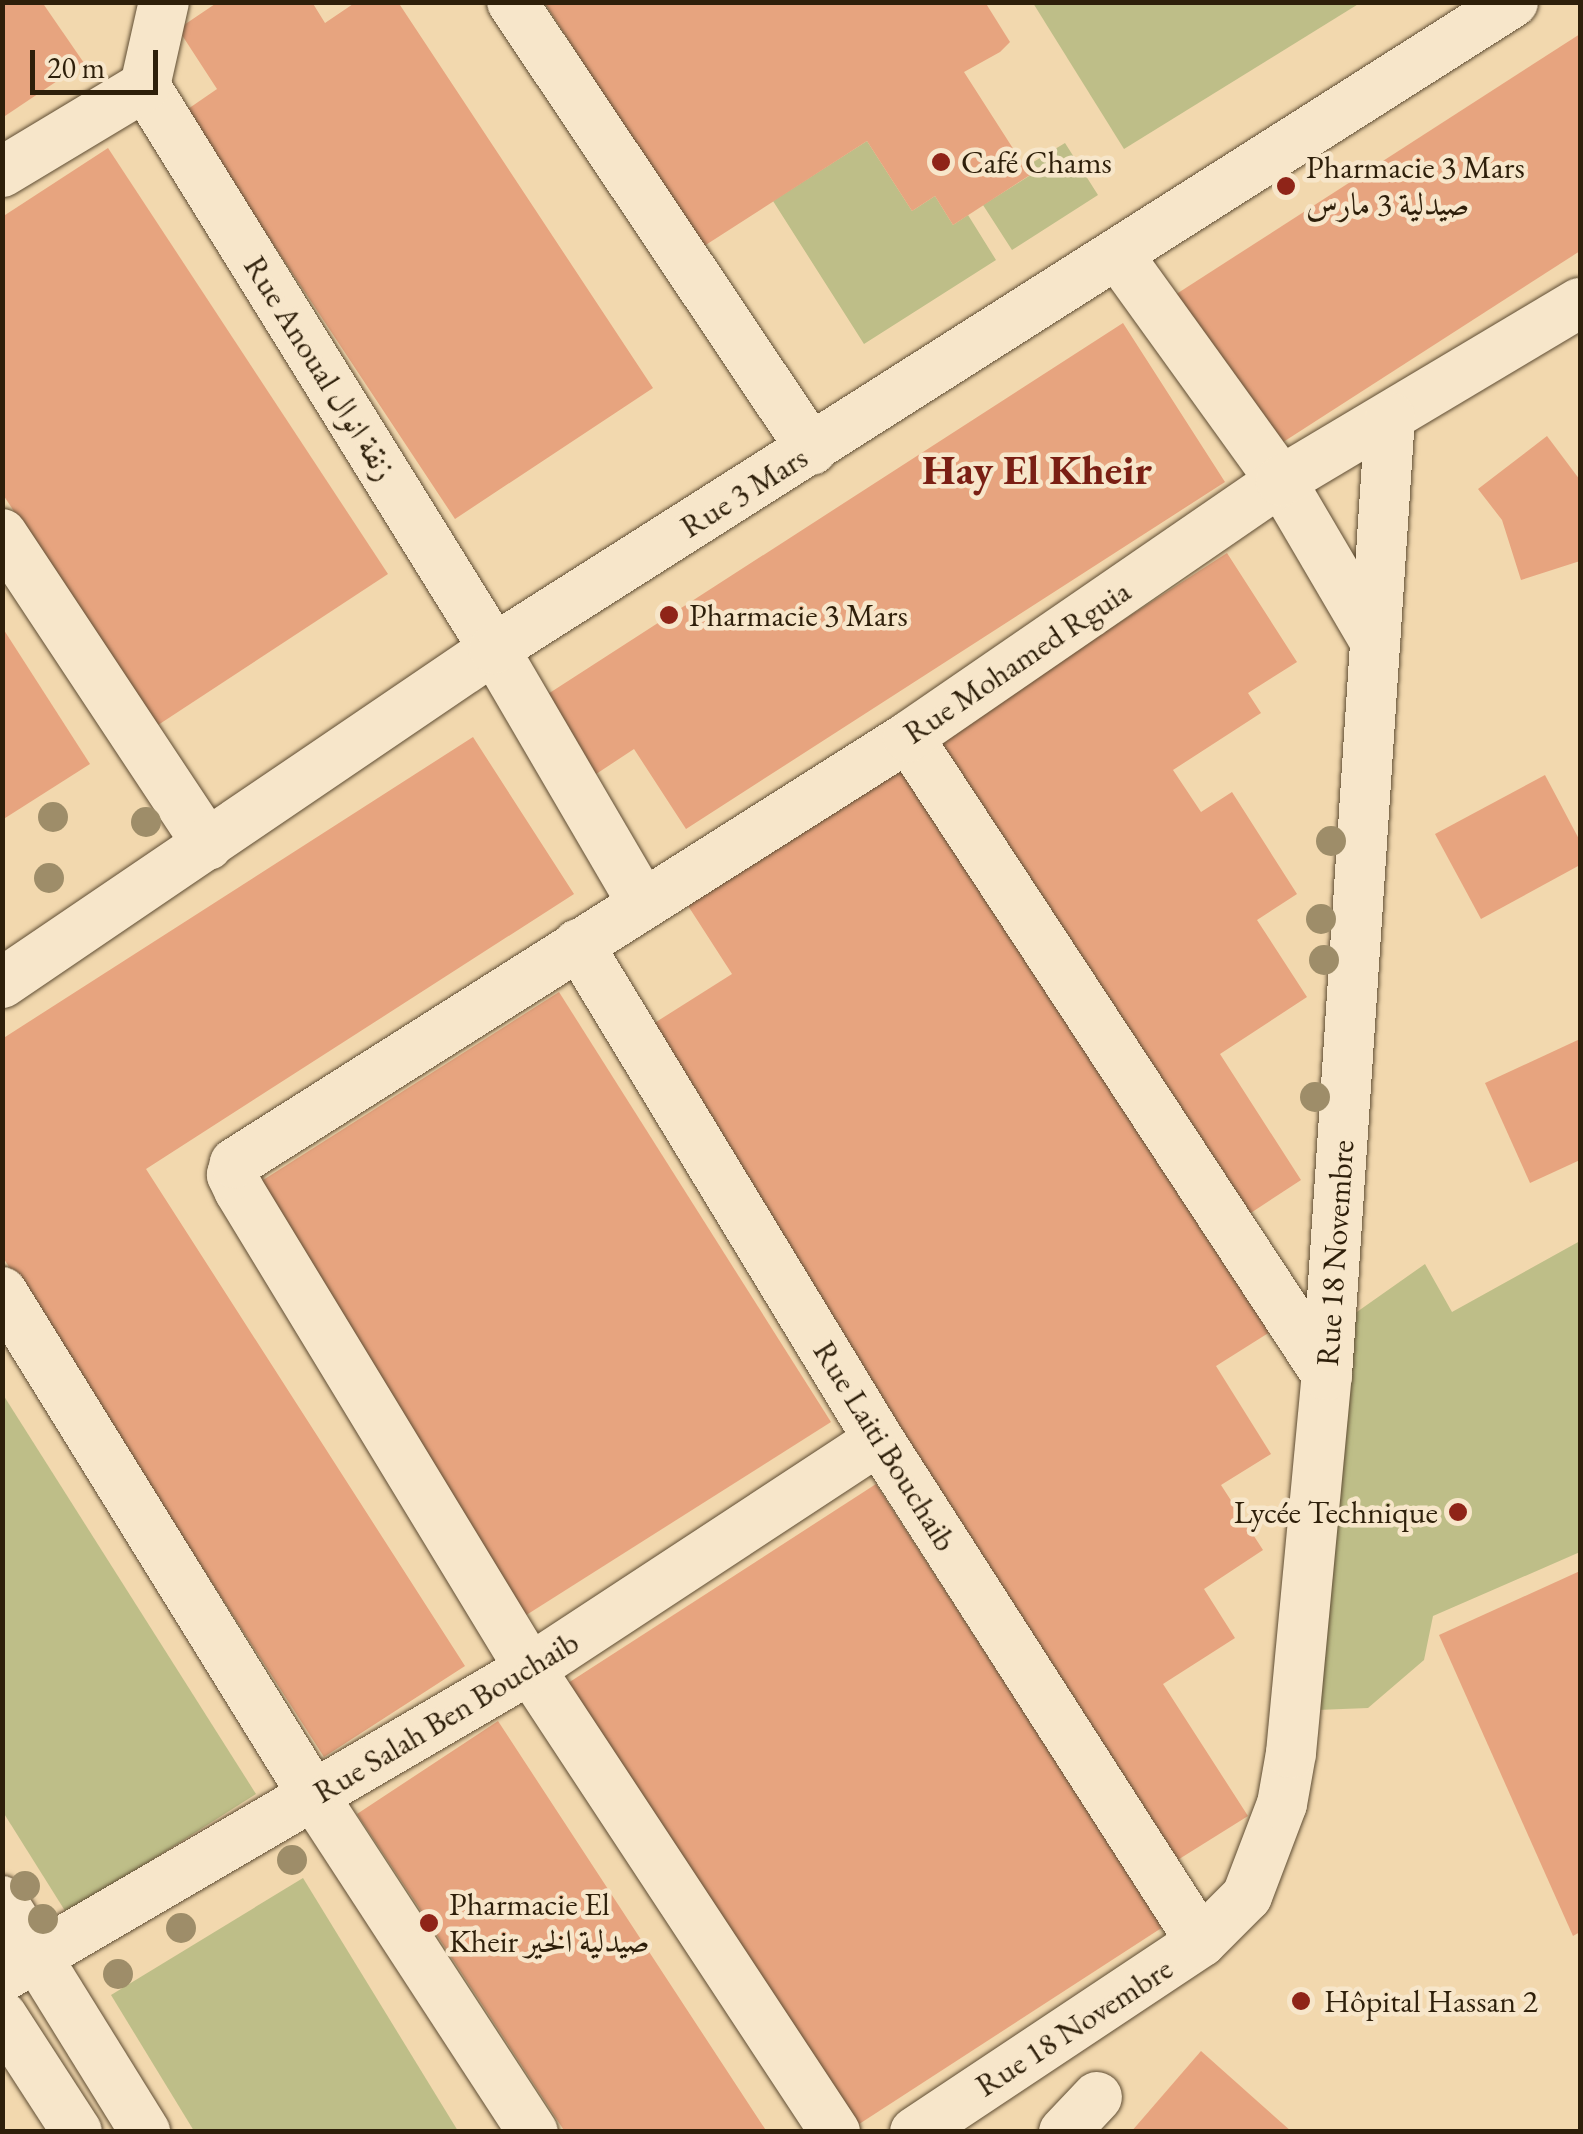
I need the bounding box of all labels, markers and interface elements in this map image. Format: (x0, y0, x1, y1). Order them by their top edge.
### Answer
scale bar (35, 30, 162, 92)
text: 20 m (47, 48, 105, 87)
place label: Café Chams (961, 143, 1112, 181)
place label: Pharmacie 3 Mars صيدلية 3 مارس (1306, 149, 1525, 224)
marker: Café Chams (930, 151, 952, 173)
marker: Pharmacie 3 Mars صيدلية 3 مارس (1275, 175, 1297, 197)
street label: Rue Anoual زنقة انوال (236, 249, 404, 487)
street label: Rue 3 Mars (673, 438, 815, 546)
district label: Hay El Kheir (922, 445, 1152, 495)
street label: Rue Mohamed Rguia (896, 572, 1138, 752)
place label: Pharmacie 3 Mars (689, 596, 908, 634)
marker: Pharmacie 3 Mars (658, 604, 680, 626)
street label: Rue 18 Novembre (1308, 1139, 1362, 1367)
street label: Rue Laiti Bouchaib (805, 1334, 965, 1558)
place label: Lycée Technique (1234, 1493, 1438, 1531)
marker: Lycée Technique (1447, 1501, 1469, 1523)
street label: Rue Salah Ben Bouchaib (307, 1623, 585, 1811)
place label: Pharmacie El Kheir صيدلية الخير (449, 1886, 649, 1961)
marker: Pharmacie El Kheir صيدلية الخير (418, 1912, 440, 1934)
street label: Rue 18 Novembre (969, 1949, 1179, 2105)
place label: Hôpital Hassan 2 (1324, 1982, 1538, 2020)
marker: Hôpital Hassan 2 (1288, 1988, 1314, 2014)

